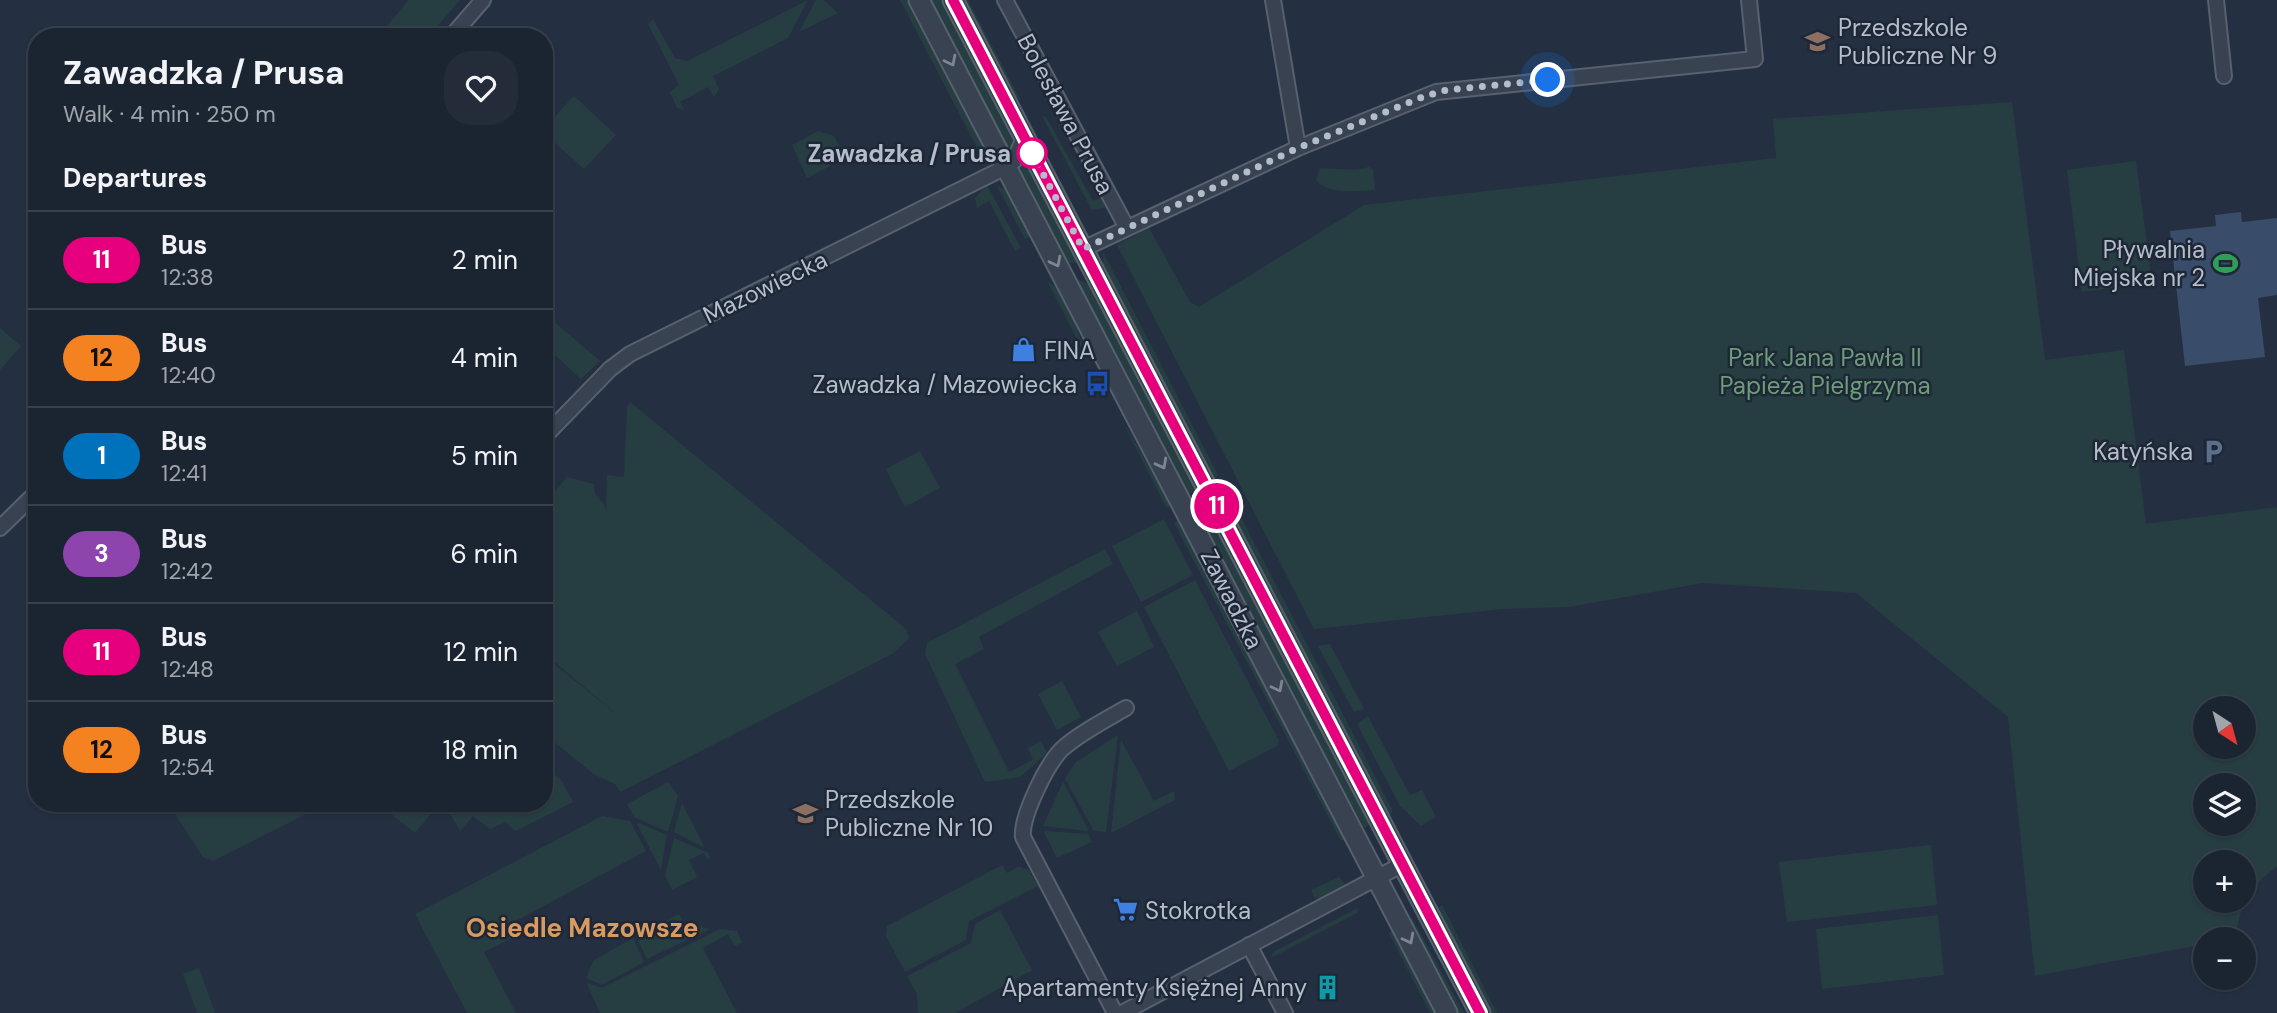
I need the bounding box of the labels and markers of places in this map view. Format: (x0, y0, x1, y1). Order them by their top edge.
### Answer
place label: Przedszkole Publiczne Nr 9 (1838, 12, 1997, 71)
school or university icon: Przedszkole Publiczne Nr 9 (1804, 27, 1832, 55)
place label: Zawadzka / Prusa (807, 138, 1011, 169)
marker: Zawadzka / Prusa (1017, 138, 1047, 168)
place label: Pływalnia Miejska nr 2 (2073, 234, 2205, 293)
sports icon: Pływalnia Miejska nr 2 (2211, 249, 2239, 277)
place label: FINA (1044, 335, 1095, 366)
shop icon: FINA (1010, 336, 1038, 364)
place label: Zawadzka / Mazowiecka (812, 369, 1077, 400)
bus stop icon: Zawadzka / Mazowiecka (1083, 370, 1111, 398)
place label: Katyńska (2093, 436, 2193, 467)
parking icon: Katyńska (2199, 437, 2227, 465)
place label: Przedszkole Publiczne Nr 10 (825, 784, 993, 843)
school or university icon: Przedszkole Publiczne Nr 10 (791, 799, 819, 827)
place label: Stokrotka (1145, 895, 1251, 926)
supermarket icon: Stokrotka (1111, 896, 1139, 924)
place label: Apartamenty Księżnej Anny (1001, 972, 1307, 1003)
building icon: Apartamenty Księżnej Anny (1313, 973, 1341, 1001)

